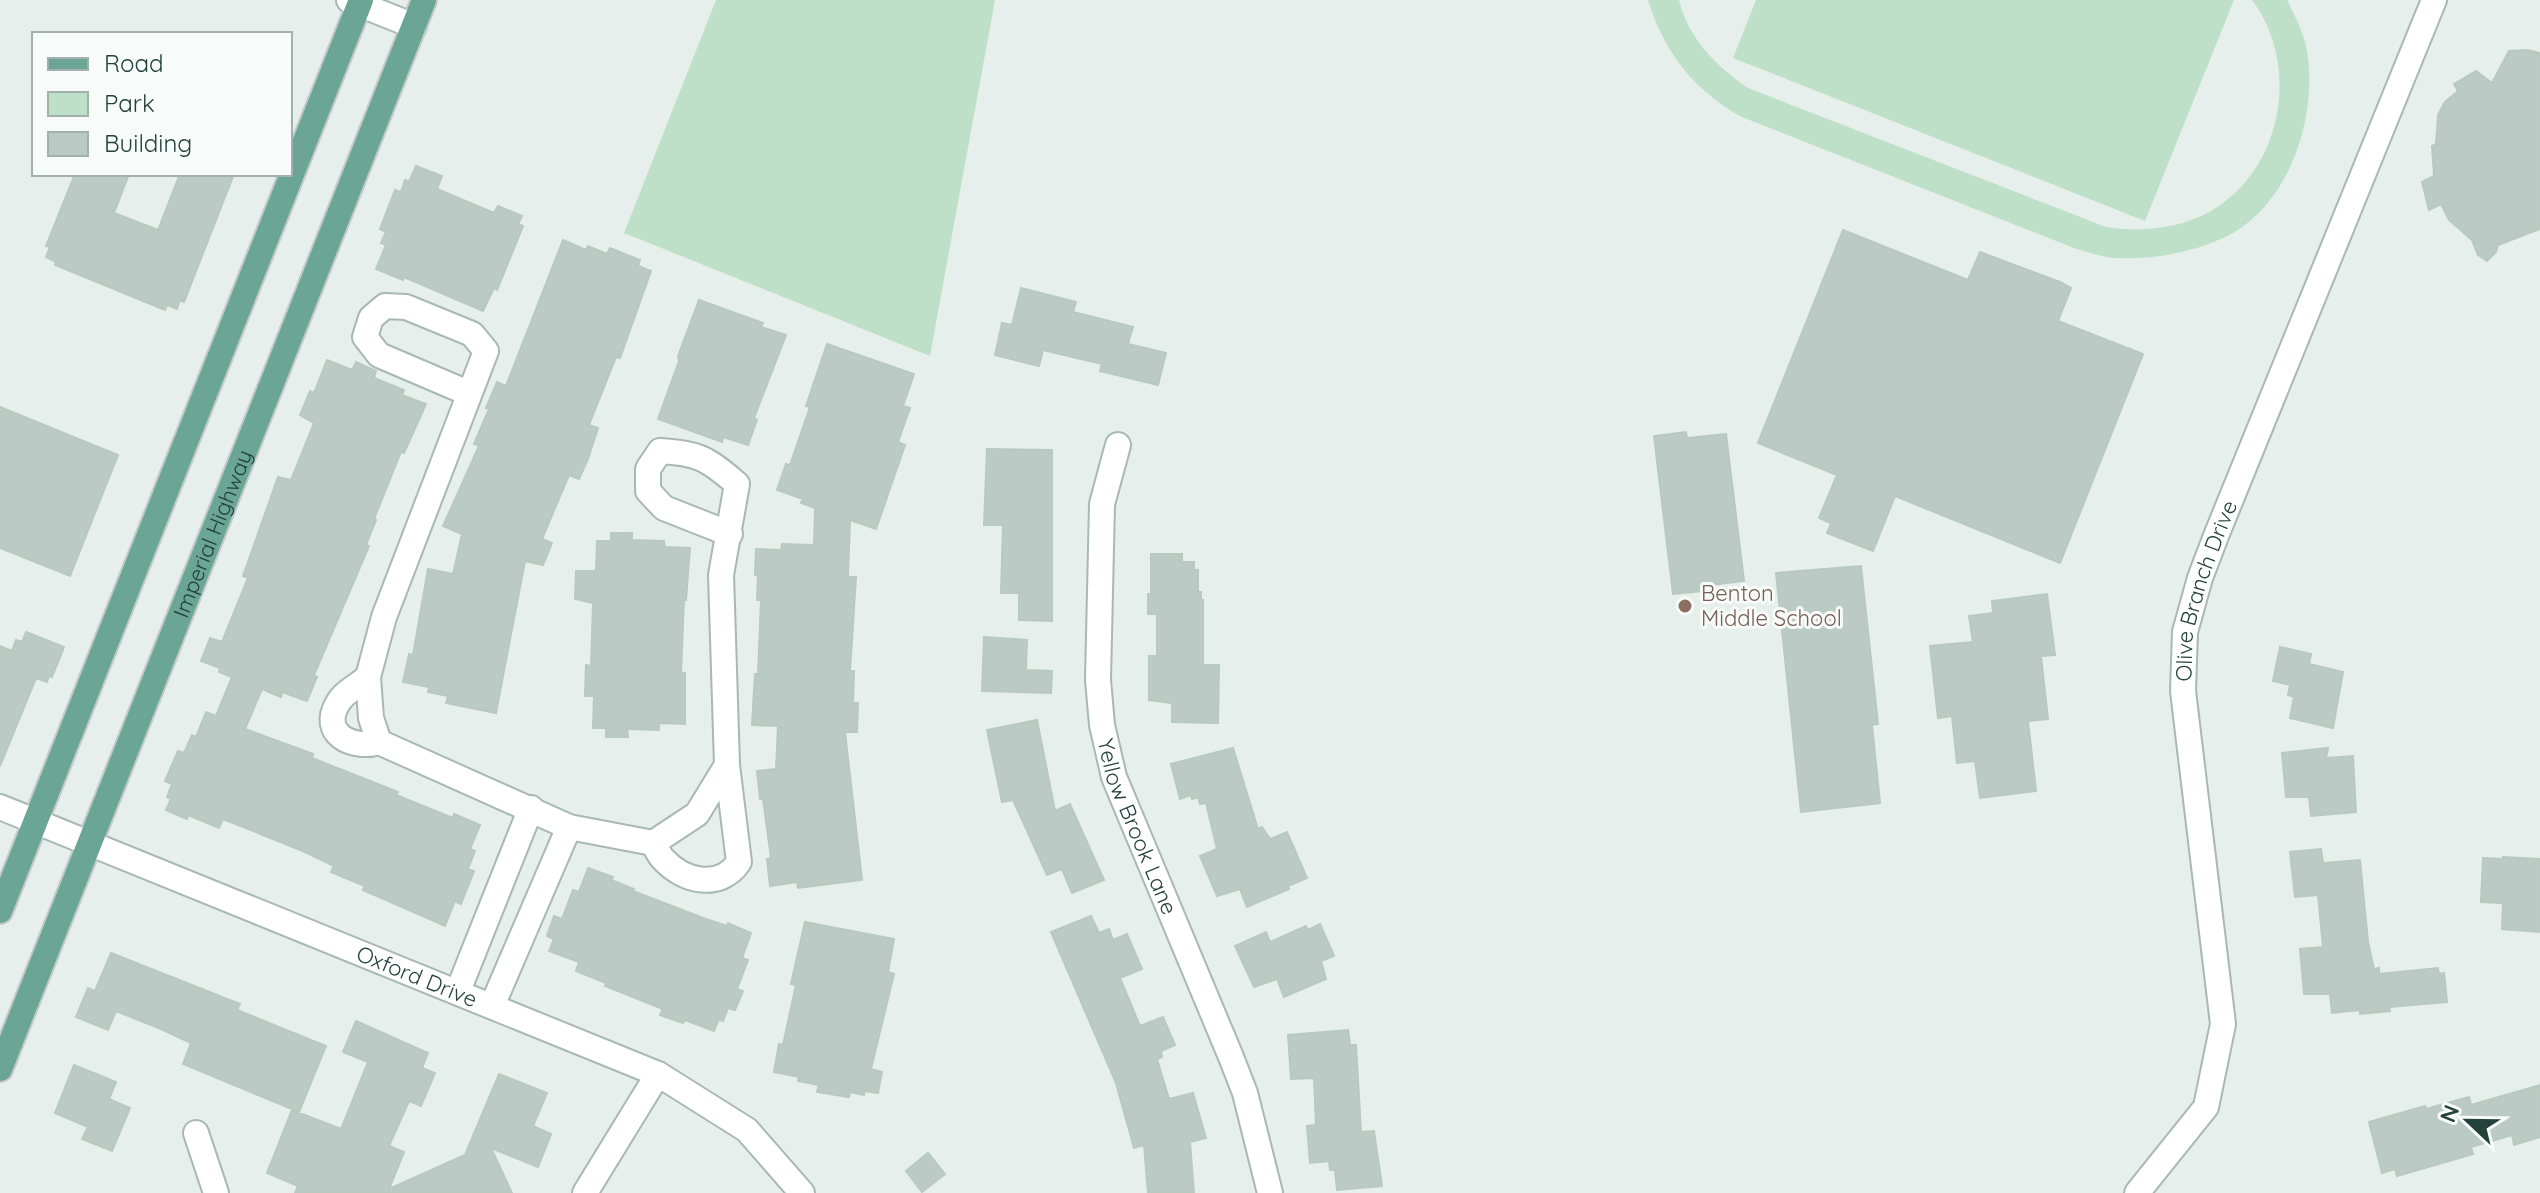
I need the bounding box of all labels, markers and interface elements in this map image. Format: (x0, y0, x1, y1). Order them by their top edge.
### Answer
legend (32, 32, 292, 176)
text: Road (104, 48, 164, 78)
text: Park (104, 88, 155, 118)
text: Building (104, 128, 192, 158)
street label: Imperial Highway (166, 446, 258, 622)
street label: Olive Branch Drive (2169, 496, 2243, 682)
place label: Benton Middle School (1701, 579, 1842, 632)
marker: Benton Middle School (1676, 597, 1694, 615)
street label: Yellow Brook Lane (1092, 736, 1184, 919)
street label: Oxford Drive (352, 939, 482, 1013)
north arrow (2428, 1081, 2508, 1161)
text: N (2433, 1101, 2465, 1126)

